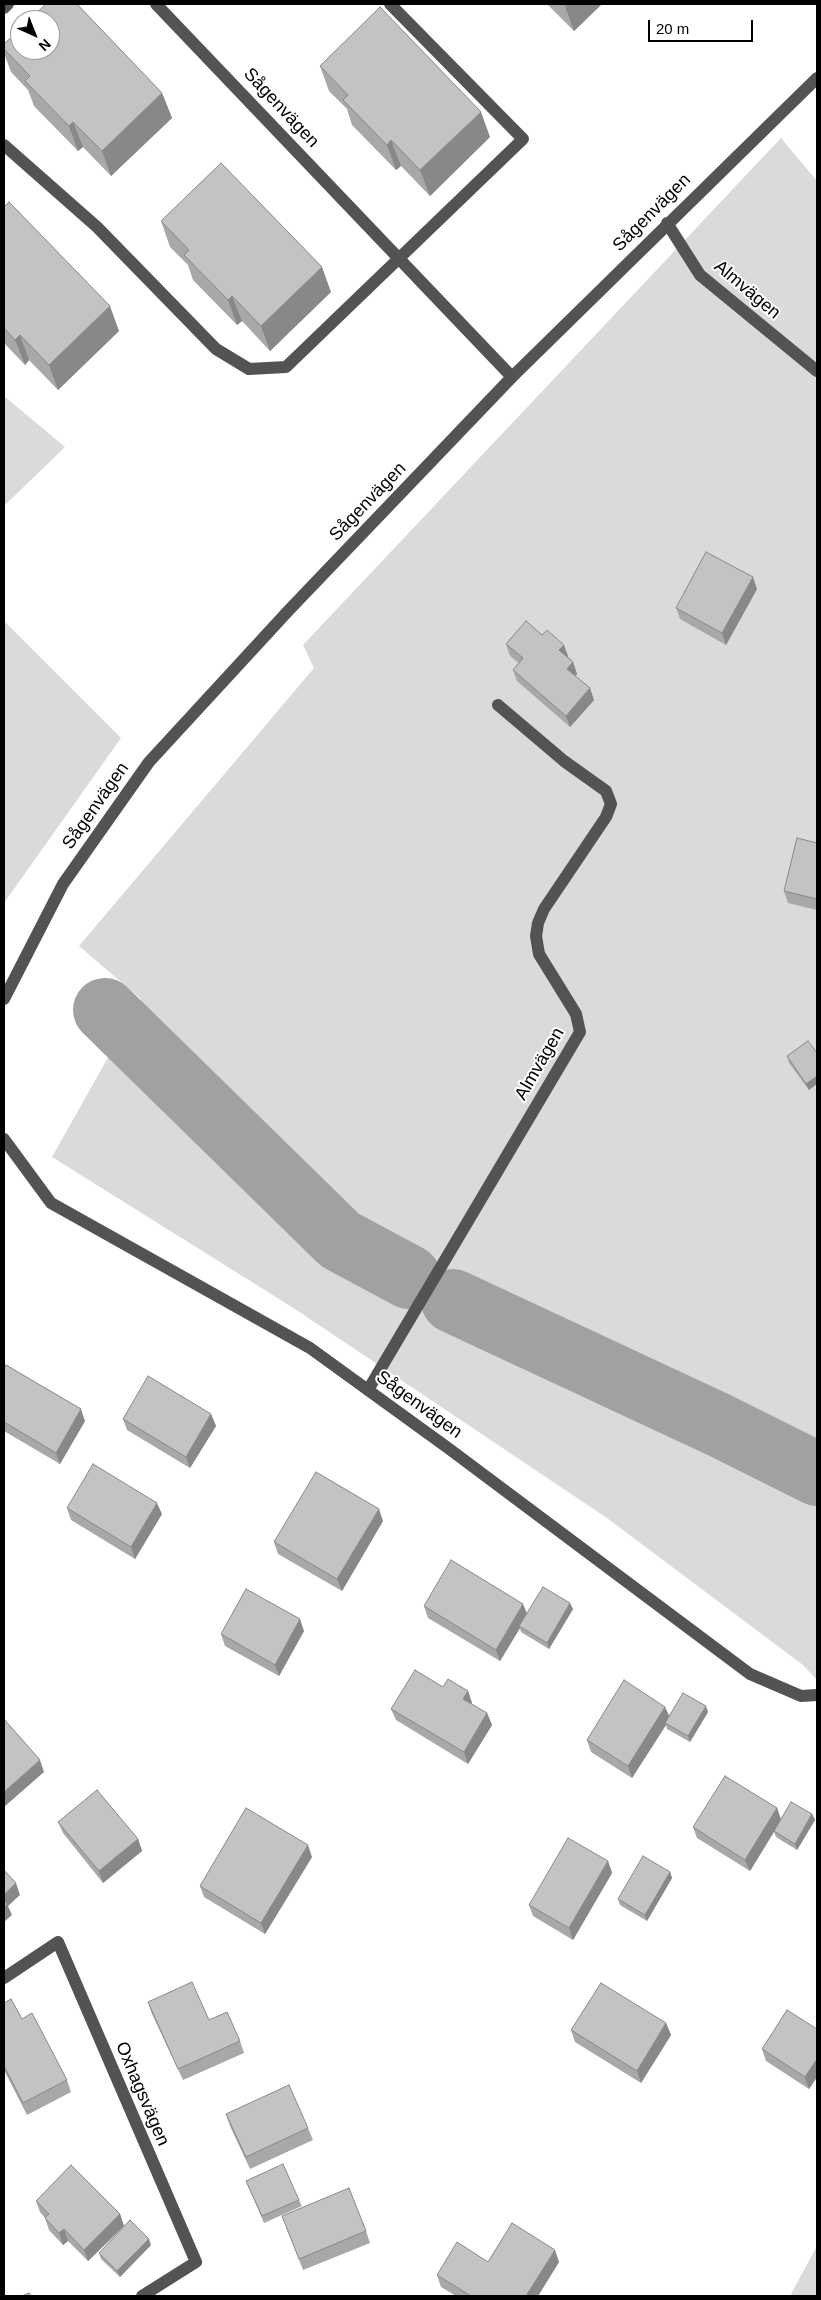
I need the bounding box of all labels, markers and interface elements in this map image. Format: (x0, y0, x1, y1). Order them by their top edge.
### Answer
north arrow (10, 10, 60, 60)
scale bar (651, 10, 756, 42)
text: 20 m (656, 20, 689, 37)
text: N (36, 36, 54, 54)
street label: Sågenvägen (239, 64, 323, 152)
street label: Sågenvägen (609, 170, 695, 256)
street label: Almvägen (709, 256, 785, 324)
street label: Sågenvägen (325, 458, 411, 546)
street label: Sågenvägen (58, 758, 134, 854)
street label: Almvägen (511, 1024, 569, 1104)
street label: Sågenvägen (372, 1367, 466, 1443)
street label: Oxhagsvägen (110, 2039, 174, 2149)

